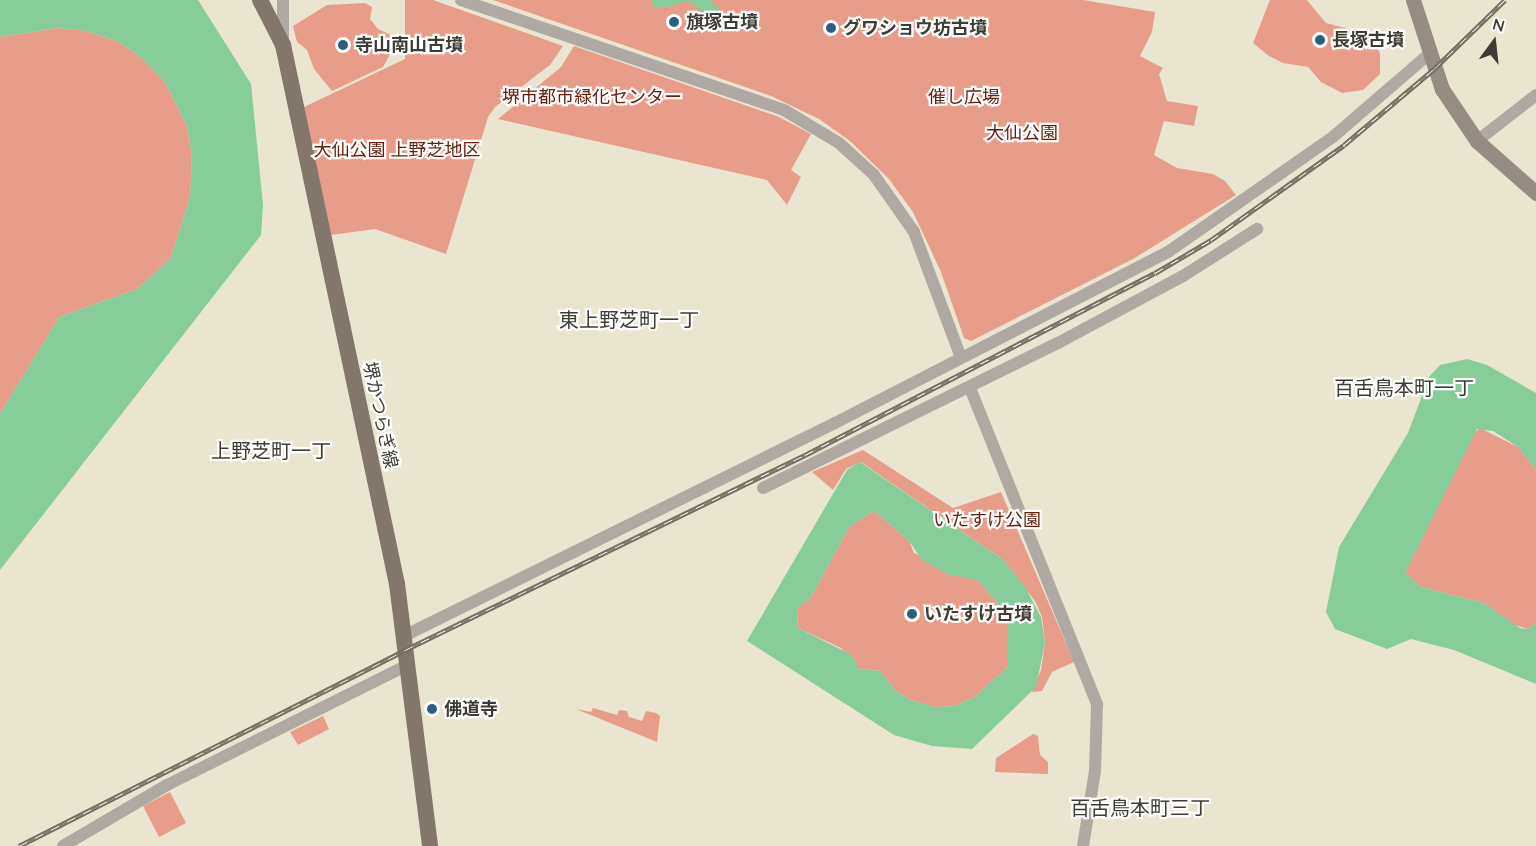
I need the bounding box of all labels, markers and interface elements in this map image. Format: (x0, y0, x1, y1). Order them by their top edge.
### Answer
place label: 旗塚古墳 (686, 11, 758, 33)
north arrow (1464, 12, 1524, 72)
text: N (1490, 13, 1507, 36)
marker: 旗塚古墳 (667, 15, 681, 29)
place label: グワショウ坊古墳 (843, 17, 987, 39)
marker: グワショウ坊古墳 (824, 21, 838, 35)
place label: 長塚古墳 (1332, 29, 1404, 51)
marker: 長塚古墳 (1313, 33, 1327, 47)
place label: 寺山南山古墳 (355, 34, 463, 56)
marker: 寺山南山古墳 (336, 38, 350, 52)
park label: 堺市都市緑化センター (502, 86, 682, 108)
park label: 催し広場 (928, 86, 1000, 108)
park label: 大仙公園 (986, 122, 1058, 144)
park label: 大仙公園 上野芝地区 (314, 139, 480, 161)
district label: 東上野芝町一丁 (559, 307, 699, 331)
street label: 堺かつらぎ線 (358, 360, 402, 470)
district label: 百舌鳥本町一丁 (1334, 375, 1474, 399)
district label: 上野芝町一丁 (211, 438, 331, 462)
park label: いたすけ公園 (933, 509, 1041, 531)
place label: いたすけ古墳 (924, 603, 1032, 625)
marker: いたすけ古墳 (905, 607, 919, 621)
place label: 佛道寺 (444, 698, 498, 720)
marker: 佛道寺 (425, 702, 439, 716)
district label: 百舌鳥本町三丁 (1070, 795, 1210, 819)

